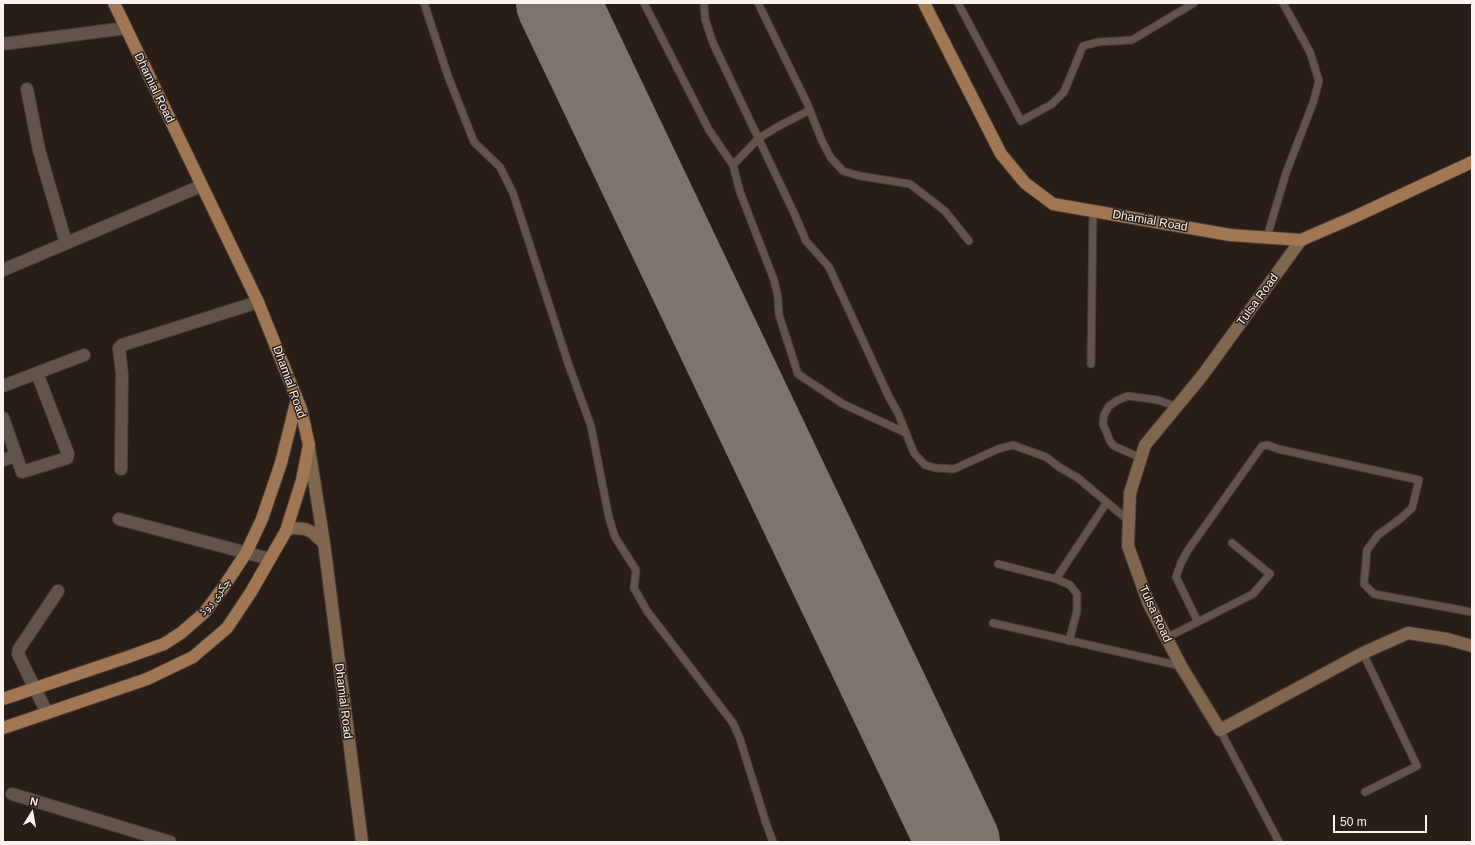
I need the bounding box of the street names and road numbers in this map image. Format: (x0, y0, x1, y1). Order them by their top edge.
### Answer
street label: Dhamial Road (131, 51, 177, 125)
street label: Dhamial Road (1111, 207, 1189, 235)
street label: Tulsa Road (1234, 271, 1282, 329)
street label: Dhamial Road (269, 344, 309, 420)
street label: چکری روڈ (196, 575, 234, 619)
street label: Tulsa Road (1136, 583, 1174, 645)
street label: Dhamial Road (331, 662, 355, 740)

